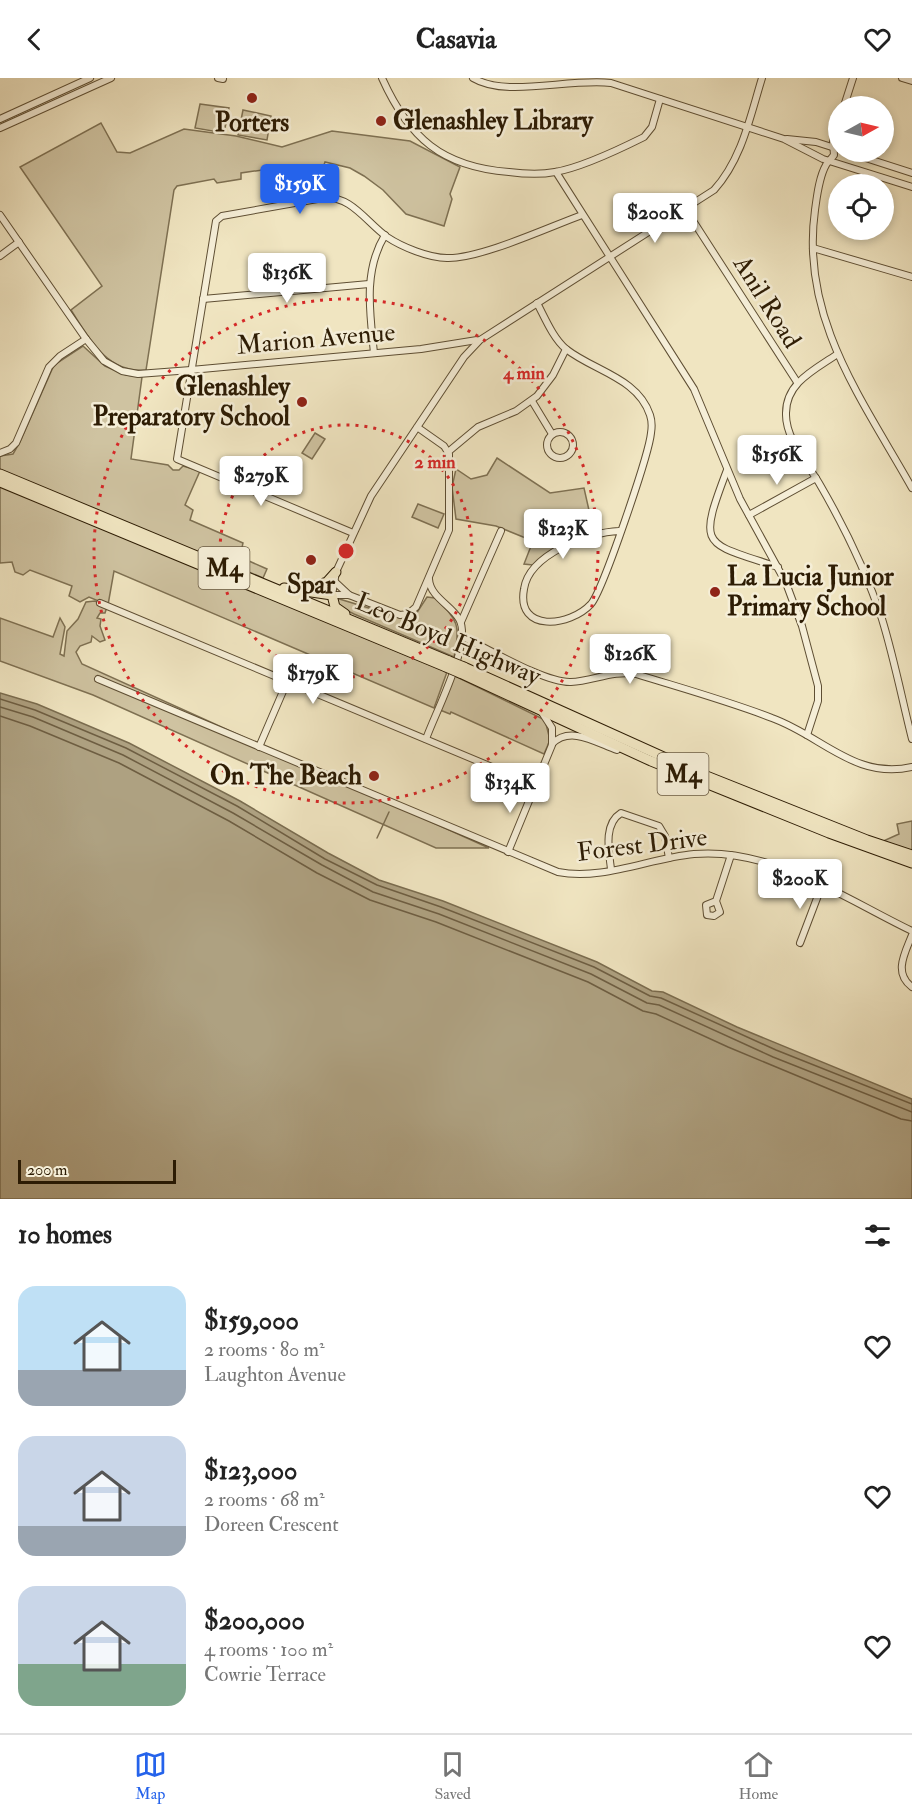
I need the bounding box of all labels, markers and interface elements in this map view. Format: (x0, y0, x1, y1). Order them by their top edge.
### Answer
icon: back (18, 23, 51, 56)
text: Casavia (416, 23, 496, 56)
icon: heart (861, 23, 894, 56)
marker: Porters (245, 91, 259, 105)
north arrow (828, 96, 894, 162)
map controls (828, 96, 894, 240)
place label: Glenashley Library (393, 105, 595, 138)
place label: Porters (215, 107, 289, 139)
marker: Glenashley Library (374, 114, 388, 128)
pin: $159K (258, 164, 342, 215)
text: $159K (274, 171, 326, 196)
button: locate (828, 174, 894, 240)
pin: $200K (613, 193, 697, 244)
text: $200K (627, 200, 683, 225)
street label: Anil Road (726, 249, 808, 354)
pin: $136K (245, 253, 329, 304)
text: $136K (262, 260, 312, 285)
street label: Marion Avenue (235, 316, 397, 362)
text: 4 min (502, 362, 545, 385)
place label: Glenashley Preparatory School (93, 371, 292, 434)
marker: Glenashley Preparatory School (295, 395, 309, 409)
pin: $156K (735, 435, 819, 486)
text: $156K (751, 442, 803, 467)
text: 2 min (415, 451, 456, 474)
pin: $279K (219, 456, 303, 507)
text: $279K (234, 463, 288, 488)
pin: $123K (521, 509, 605, 560)
text: $123K (538, 516, 588, 541)
centre of rings (336, 541, 356, 561)
road number: M4 (198, 547, 250, 589)
marker: Spar (304, 553, 318, 567)
place label: La Lucia Junior Primary School (727, 561, 894, 624)
place label: Spar (287, 569, 335, 602)
street label: Leo Boyd Highway (350, 585, 546, 693)
marker: La Lucia Junior Primary School (708, 585, 722, 599)
pin: $126K (588, 634, 672, 685)
text: $126K (604, 641, 656, 666)
pin: $179K (271, 654, 355, 705)
text: $179K (287, 661, 339, 686)
road number: M4 (658, 753, 708, 795)
place label: On The Beach (210, 760, 362, 792)
pin: $134K (468, 763, 552, 814)
marker: On The Beach (367, 769, 381, 783)
text: $134K (485, 770, 535, 795)
street label: Forest Drive (575, 821, 709, 869)
pin: $200K (758, 859, 842, 910)
text: $200K (772, 866, 828, 891)
scale bar (18, 1157, 176, 1184)
text: 200 m (27, 1160, 67, 1180)
text: 10 homes (18, 1219, 112, 1251)
icon: filters (861, 1219, 894, 1252)
text: $159,000 (204, 1305, 299, 1337)
icon: home (66, 1310, 138, 1382)
icon: heart (861, 1330, 894, 1363)
text: 2 rooms · 80 m² (204, 1337, 325, 1362)
text: Laughton Avenue (204, 1362, 346, 1387)
text: $123,000 (204, 1455, 297, 1487)
icon: home (66, 1460, 138, 1532)
icon: heart (861, 1480, 894, 1513)
text: 2 rooms · 68 m² (204, 1487, 325, 1512)
text: Doreen Crescent (204, 1512, 339, 1537)
text: $200,000 (204, 1605, 305, 1637)
icon: home (66, 1610, 138, 1682)
icon: heart (861, 1630, 894, 1663)
text: 4 rooms · 100 m² (204, 1637, 333, 1662)
text: Cowrie Terrace (204, 1662, 326, 1687)
tab: Map (134, 1748, 167, 1804)
tab: Saved (434, 1748, 471, 1804)
tab: Home (739, 1748, 778, 1804)

